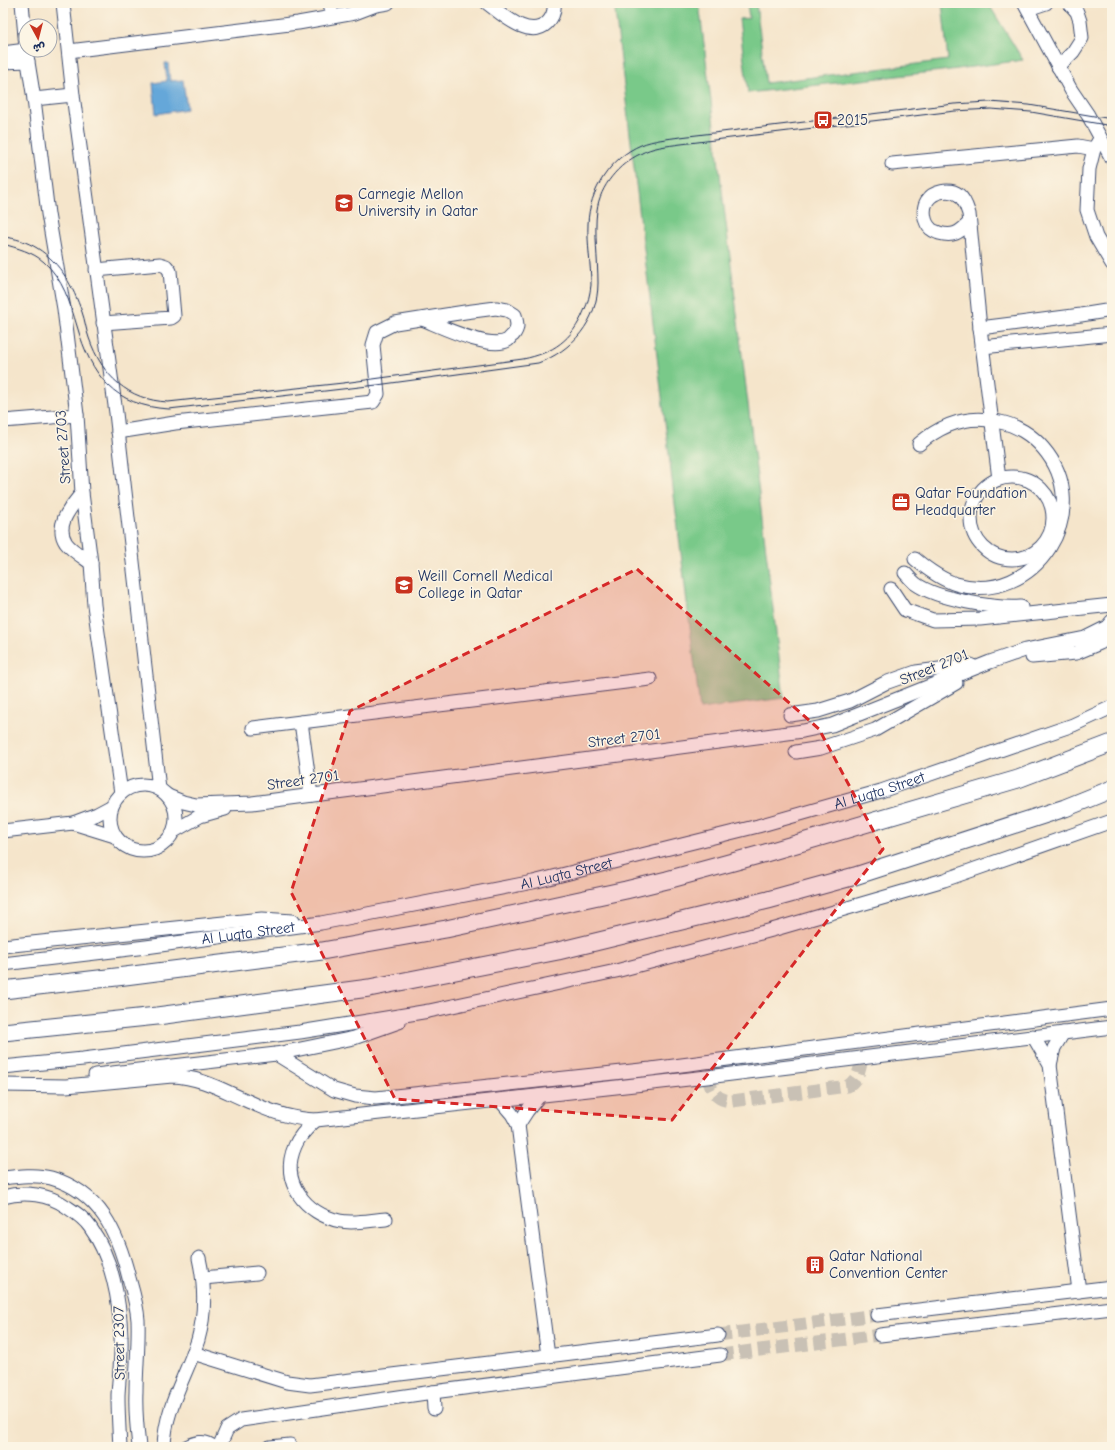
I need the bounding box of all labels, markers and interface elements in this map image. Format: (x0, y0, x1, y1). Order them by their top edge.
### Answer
north arrow (18, 18, 58, 58)
text: ش (32, 40, 46, 55)
bus stop icon: 2015 (812, 109, 834, 131)
place label: 2015 (837, 111, 868, 129)
place label: Carnegie Mellon University in Qatar (358, 185, 478, 220)
school or university icon: Carnegie Mellon University in Qatar (333, 192, 355, 214)
street label: Street 2703 (51, 409, 75, 485)
place label: Qatar Foundation Headquarter (915, 484, 1027, 519)
office icon: Qatar Foundation Headquarter (890, 491, 912, 513)
place label: Weill Cornell Medical College in Qatar (418, 567, 553, 602)
school or university icon: Weill Cornell Medical College in Qatar (393, 574, 415, 596)
street label: Street 2701 (897, 645, 971, 689)
street label: Street 2701 (587, 725, 661, 751)
street label: Street 2701 (266, 766, 340, 794)
street label: Al Luqta Street (832, 767, 928, 813)
street label: Al Luqta Street (519, 853, 615, 893)
street label: Al Luqta Street (200, 918, 297, 948)
place label: Qatar National Convention Center (829, 1247, 948, 1282)
building icon: Qatar National Convention Center (804, 1254, 826, 1276)
street label: Street 2307 (109, 1306, 129, 1380)

